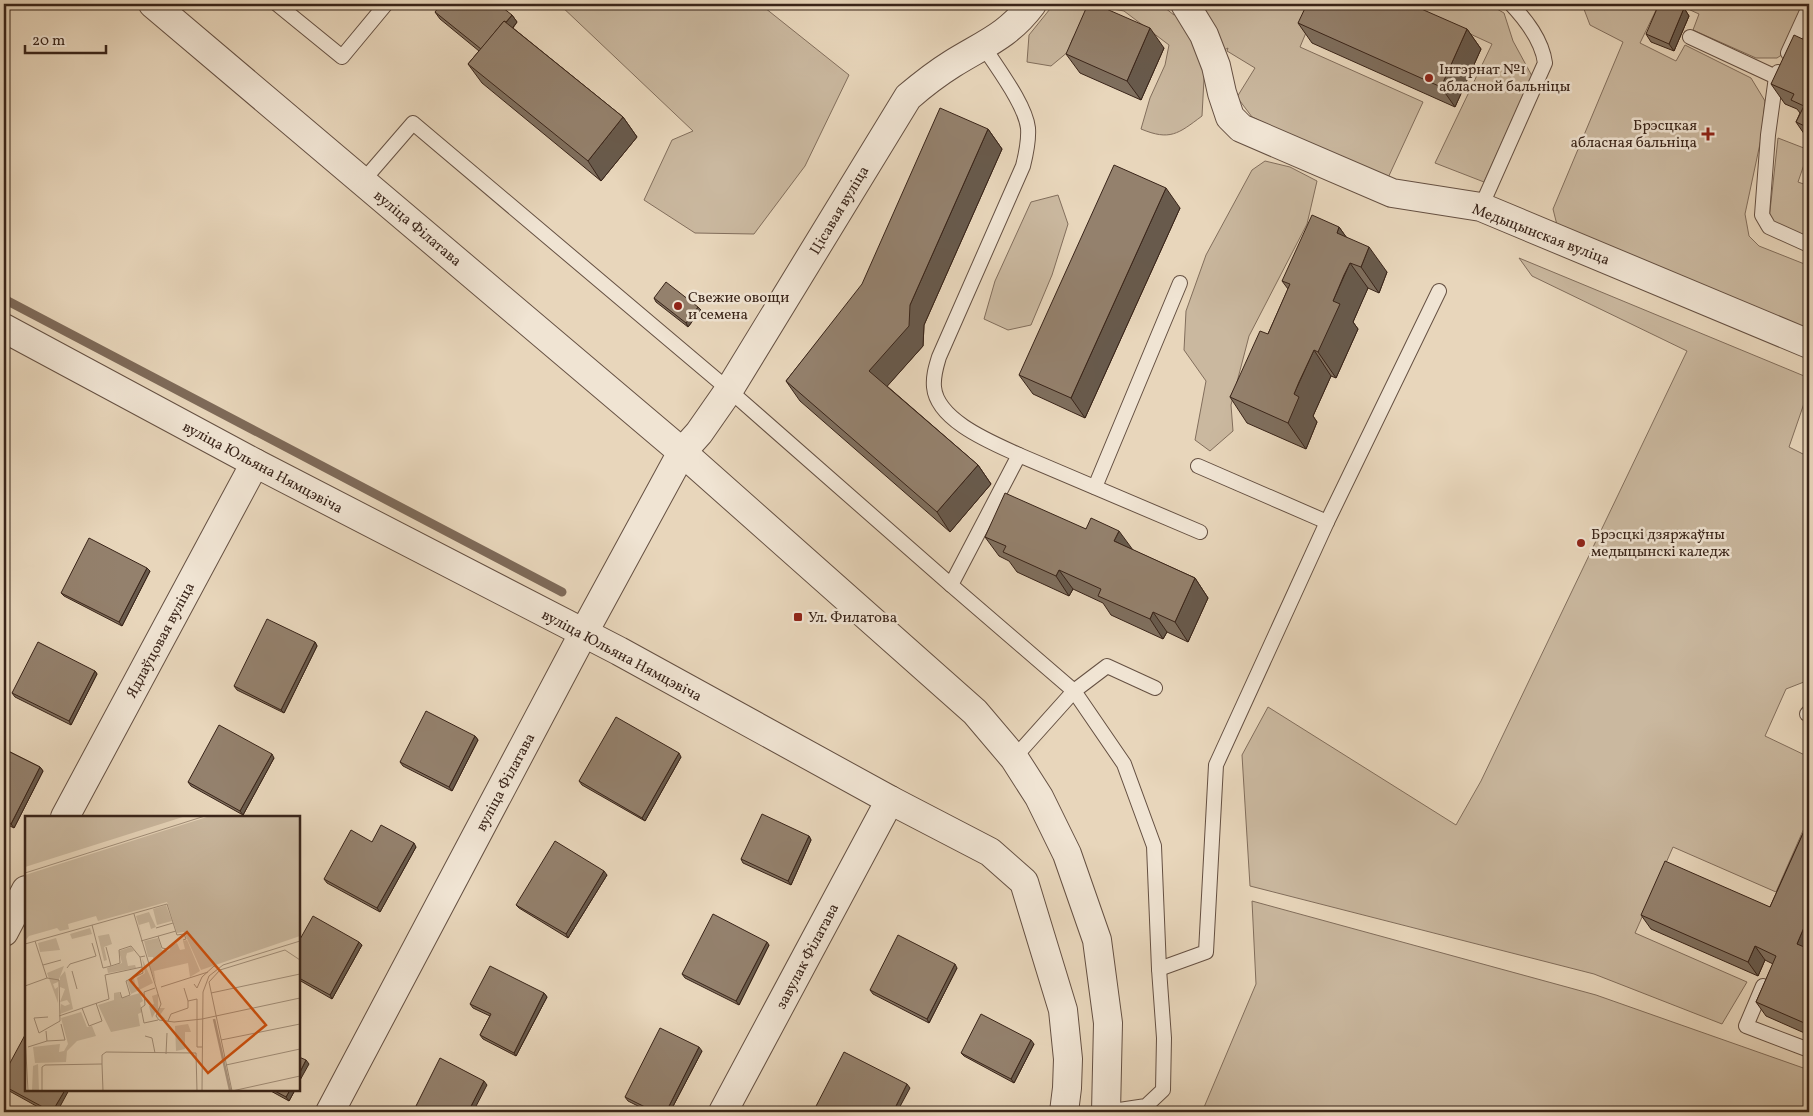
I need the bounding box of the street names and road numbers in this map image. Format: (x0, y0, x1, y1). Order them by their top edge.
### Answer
street label: Цісавая вуліца (805, 162, 875, 259)
street label: вуліца Філатава (369, 186, 465, 272)
street label: Медыцынская вуліца (1469, 199, 1612, 271)
street label: вуліца Юльяна Нямцэвіча (178, 417, 346, 520)
street label: Ядлаўцовая вуліца (122, 579, 201, 702)
street label: вуліца Юльяна Нямцэвіча (537, 605, 705, 708)
street label: вуліца Філатава (472, 730, 541, 836)
street label: завулак Філатава (772, 900, 845, 1013)

